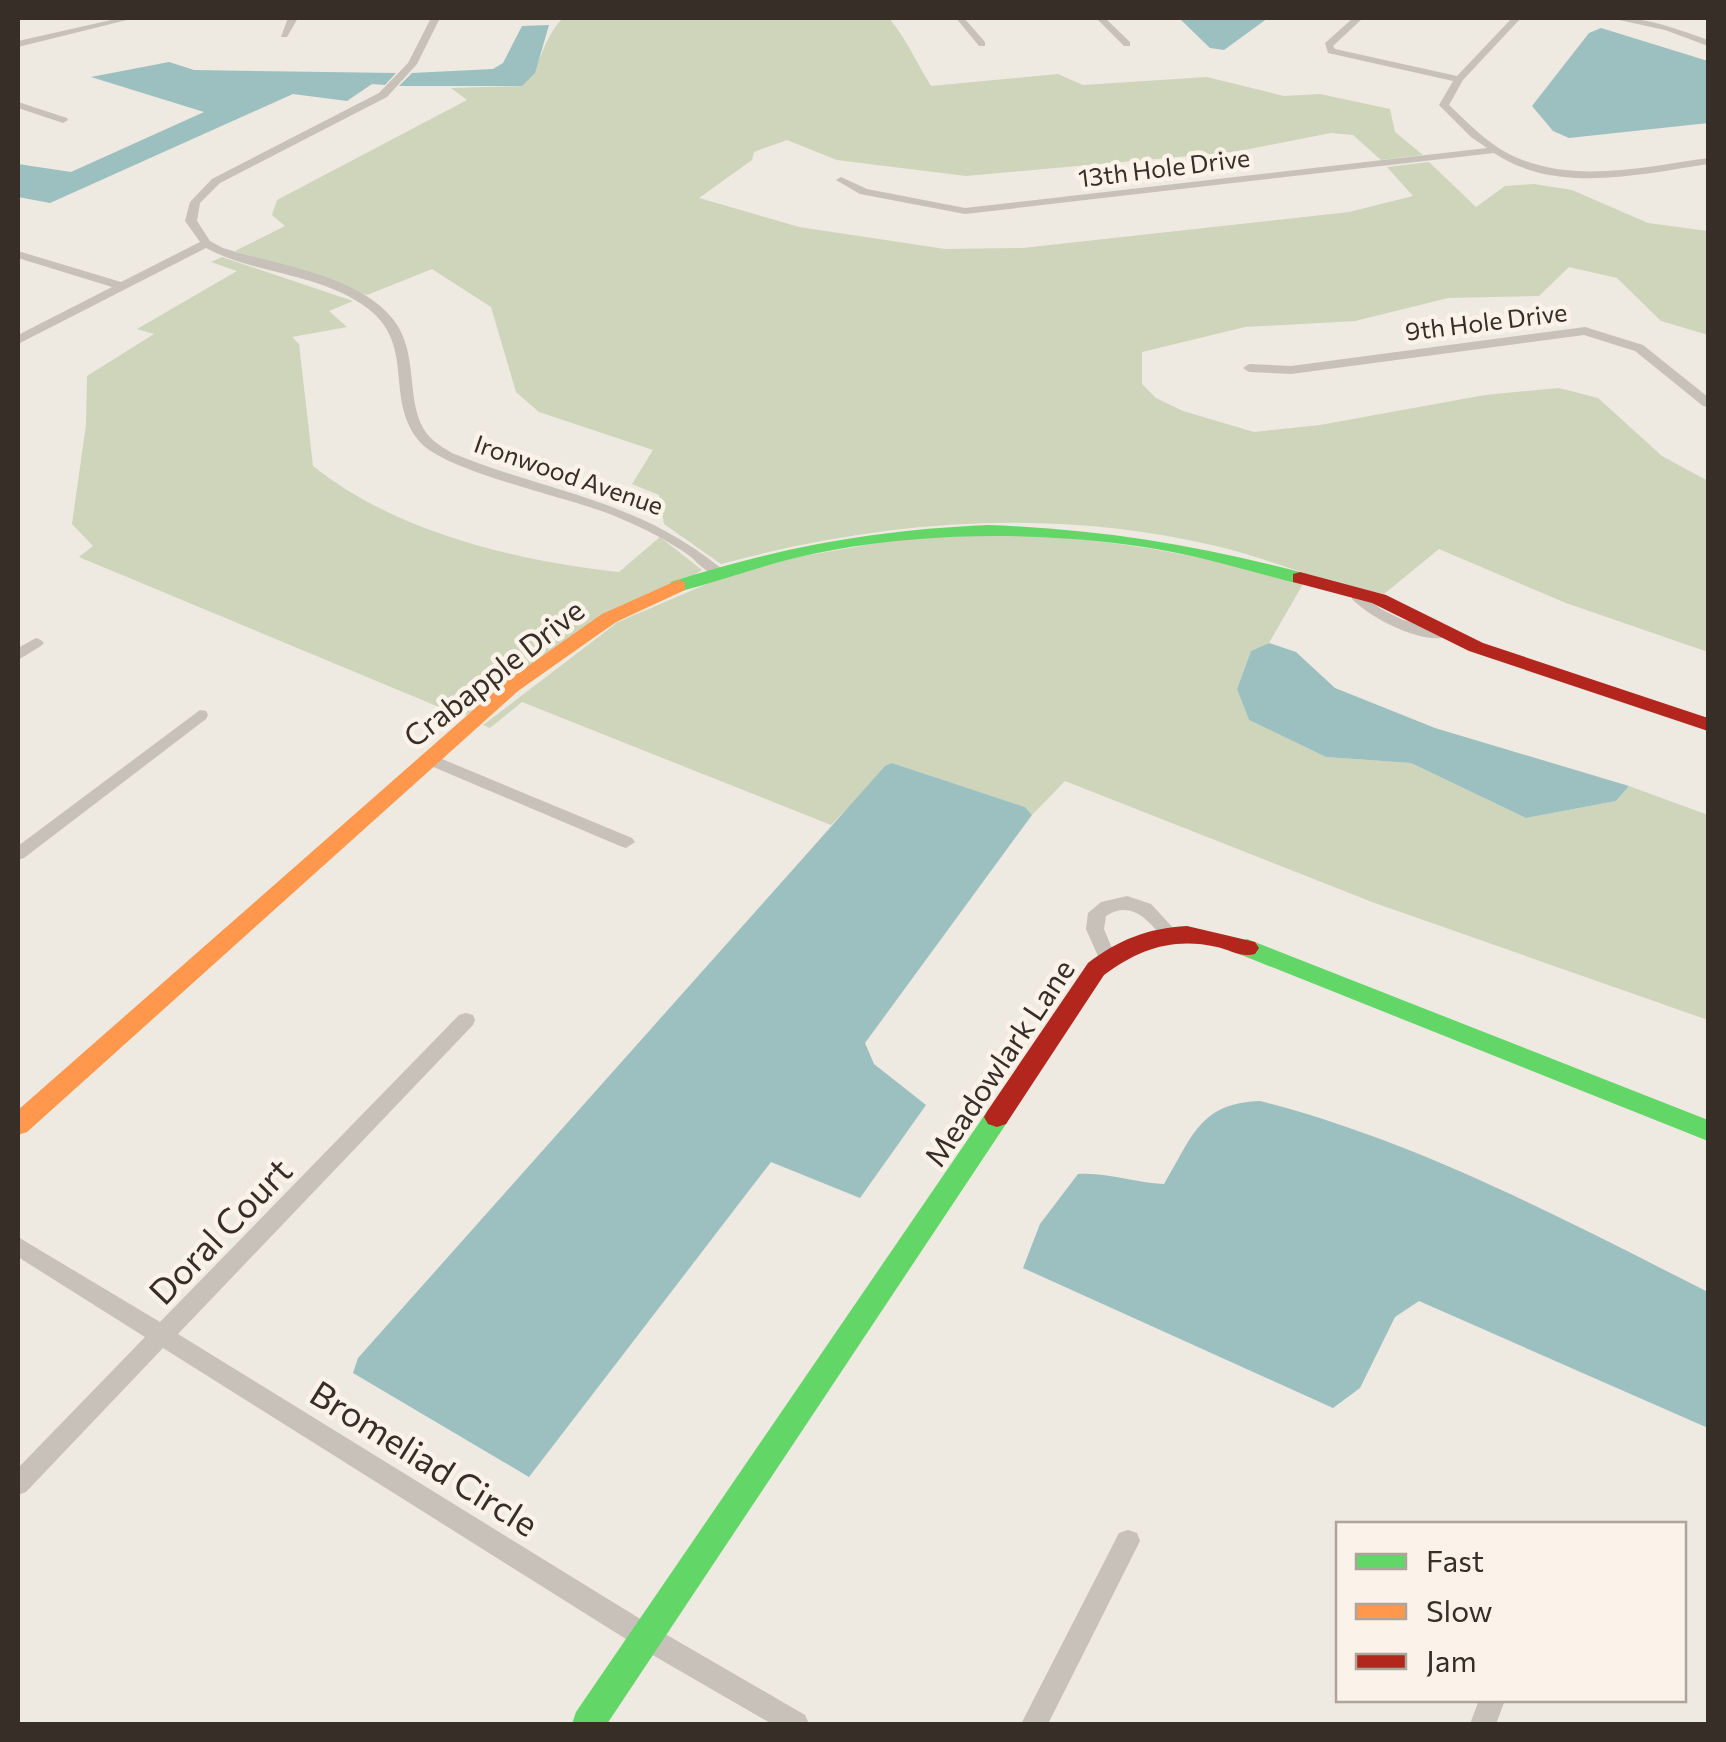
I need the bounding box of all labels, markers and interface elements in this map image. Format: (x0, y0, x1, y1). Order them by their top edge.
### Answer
street label: 13th Hole Drive (1076, 142, 1252, 192)
street label: 9th Hole Drive (1403, 296, 1569, 346)
street label: Ironwood Avenue (471, 428, 667, 520)
street label: Crabapple Drive (396, 590, 590, 754)
street label: Meadowlark Lane (915, 951, 1081, 1173)
street label: Doral Court (139, 1148, 299, 1312)
street label: Bromeliad Circle (303, 1370, 547, 1544)
legend (1336, 1522, 1686, 1702)
text: Fast (1426, 1541, 1484, 1578)
text: Slow (1426, 1591, 1493, 1628)
text: Jam (1426, 1641, 1477, 1678)

